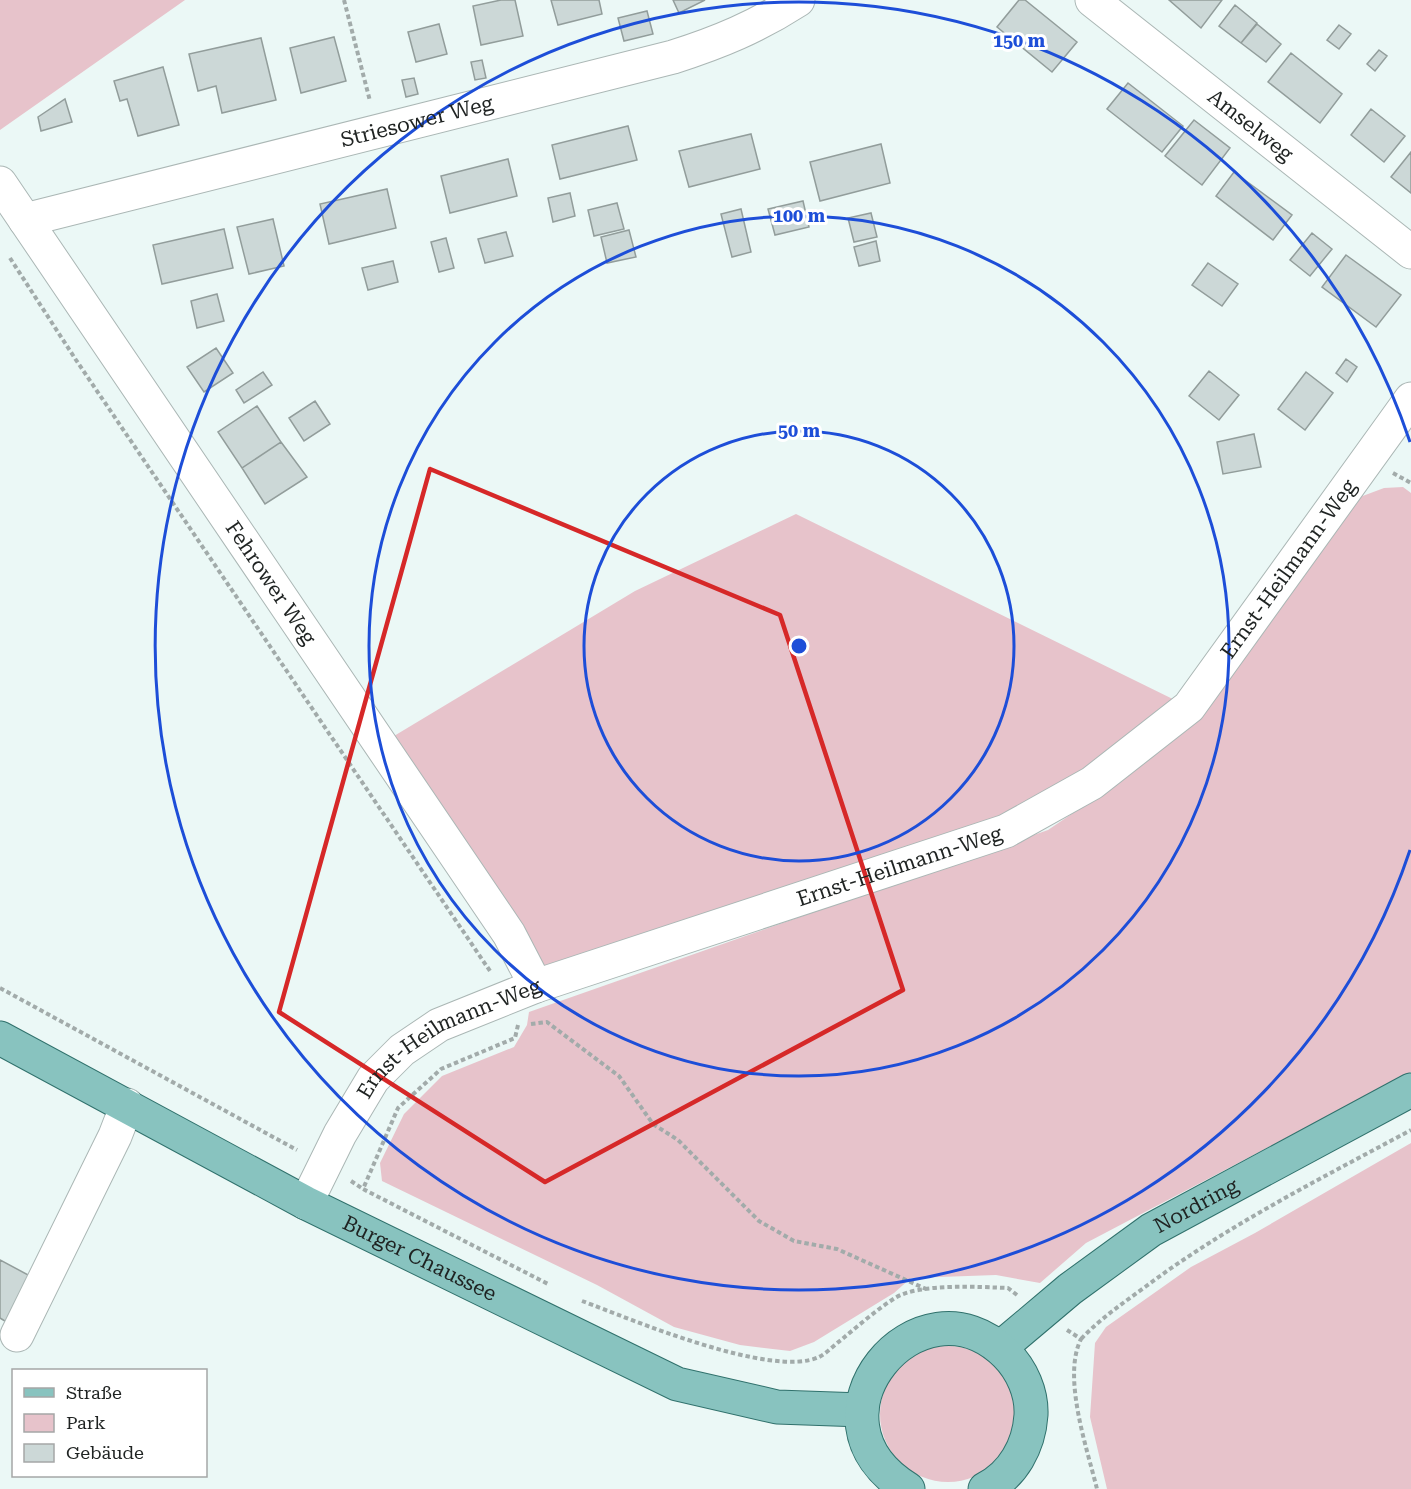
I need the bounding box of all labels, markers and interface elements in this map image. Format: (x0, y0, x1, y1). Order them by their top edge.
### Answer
text: 150 m (993, 30, 1046, 51)
street label: Amselweg (1203, 84, 1298, 166)
street label: Striesower Weg (338, 91, 496, 152)
text: 100 m (773, 205, 826, 226)
text: 50 m (778, 420, 821, 441)
street label: Ernst-Heilmann-Weg (1216, 475, 1361, 663)
street label: Fehrower Weg (221, 517, 321, 649)
centre of rings (789, 636, 809, 656)
street label: Ernst-Heilmann-Weg (794, 821, 1005, 911)
street label: Ernst-Heilmann-Weg (352, 973, 544, 1103)
street label: Nordring (1150, 1173, 1242, 1238)
street label: Burger Chaussee (339, 1211, 500, 1306)
legend (12, 1369, 207, 1477)
text: Straße (66, 1382, 122, 1403)
text: Park (66, 1412, 106, 1433)
text: Gebäude (66, 1442, 144, 1463)

